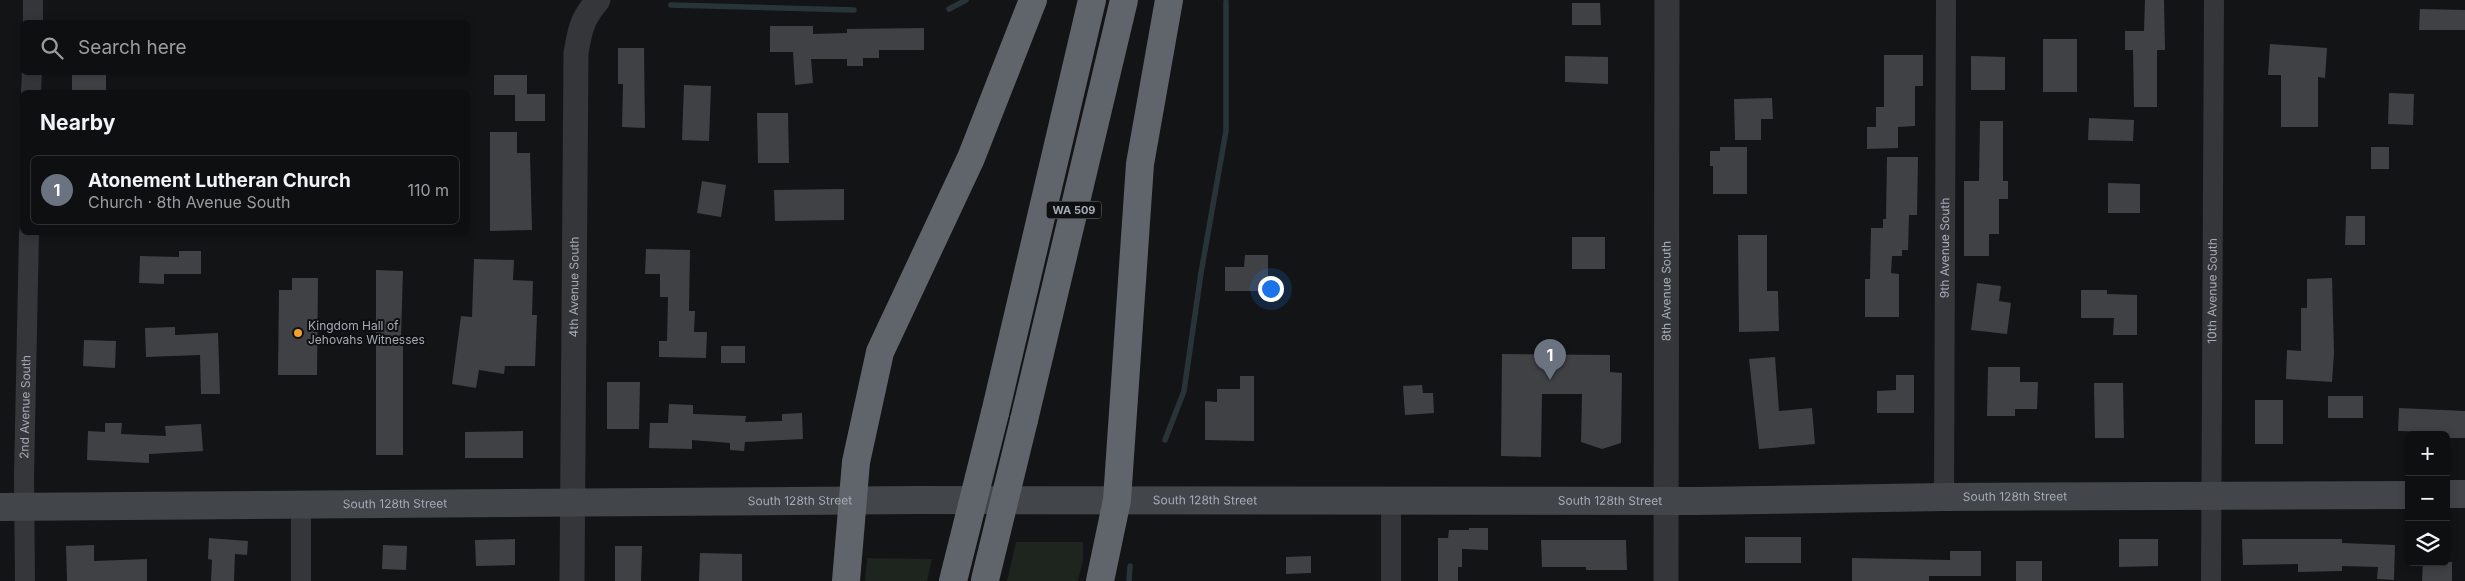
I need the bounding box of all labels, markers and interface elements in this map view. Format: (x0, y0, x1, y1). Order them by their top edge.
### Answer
search box (20, 20, 470, 75)
icon: search (38, 34, 66, 62)
text: Search here (78, 36, 187, 59)
text: Nearby (40, 110, 115, 135)
text: Atonement Lutheran Church (88, 169, 351, 192)
text: 1 (54, 180, 60, 200)
text: 110 m (407, 180, 449, 200)
text: Church · 8th Avenue South (88, 192, 290, 212)
street label: 9th Avenue South (1937, 198, 1952, 298)
road number: WA 509 (1046, 202, 1102, 218)
street label: 4th Avenue South (566, 237, 582, 337)
street label: 10th Avenue South (2204, 238, 2220, 344)
street label: 8th Avenue South (1658, 241, 1674, 341)
your location (1258, 276, 1284, 302)
place label: Kingdom Hall of Jehovahs Witnesses (308, 318, 425, 347)
marker: Kingdom Hall of Jehovahs Witnesses (292, 327, 304, 339)
pin: 1 (1534, 339, 1566, 380)
street label: 2nd Avenue South (16, 355, 33, 459)
map controls (2405, 431, 2450, 566)
button: + (2405, 431, 2450, 476)
button: − (2405, 476, 2450, 521)
street label: South 128th Street (1963, 488, 2067, 504)
street label: South 128th Street (748, 492, 852, 508)
street label: South 128th Street (1153, 492, 1257, 507)
street label: South 128th Street (1558, 493, 1662, 508)
street label: South 128th Street (343, 496, 447, 511)
button: layers (2405, 521, 2450, 566)

